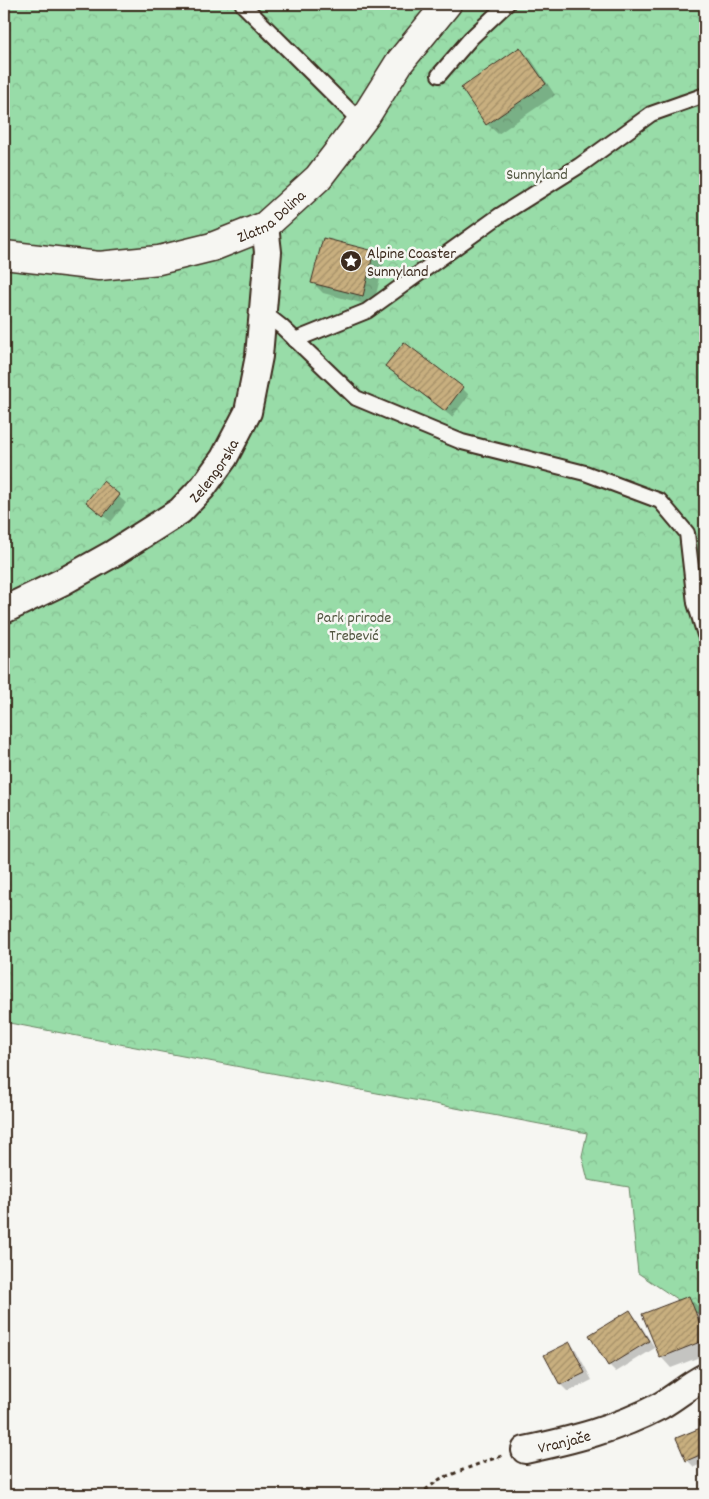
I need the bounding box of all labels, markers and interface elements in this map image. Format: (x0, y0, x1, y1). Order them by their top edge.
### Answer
park label: Sunnyland (506, 164, 568, 187)
street label: Zlatna Dolina (234, 185, 312, 250)
place label: Alpine Coaster Sunnyland (367, 243, 456, 284)
place icon: Alpine Coaster Sunnyland (339, 249, 363, 273)
street label: Zelengorska (185, 435, 246, 509)
park label: Park prirode Trebević (317, 607, 391, 648)
street label: Vranjače (536, 1425, 594, 1461)

